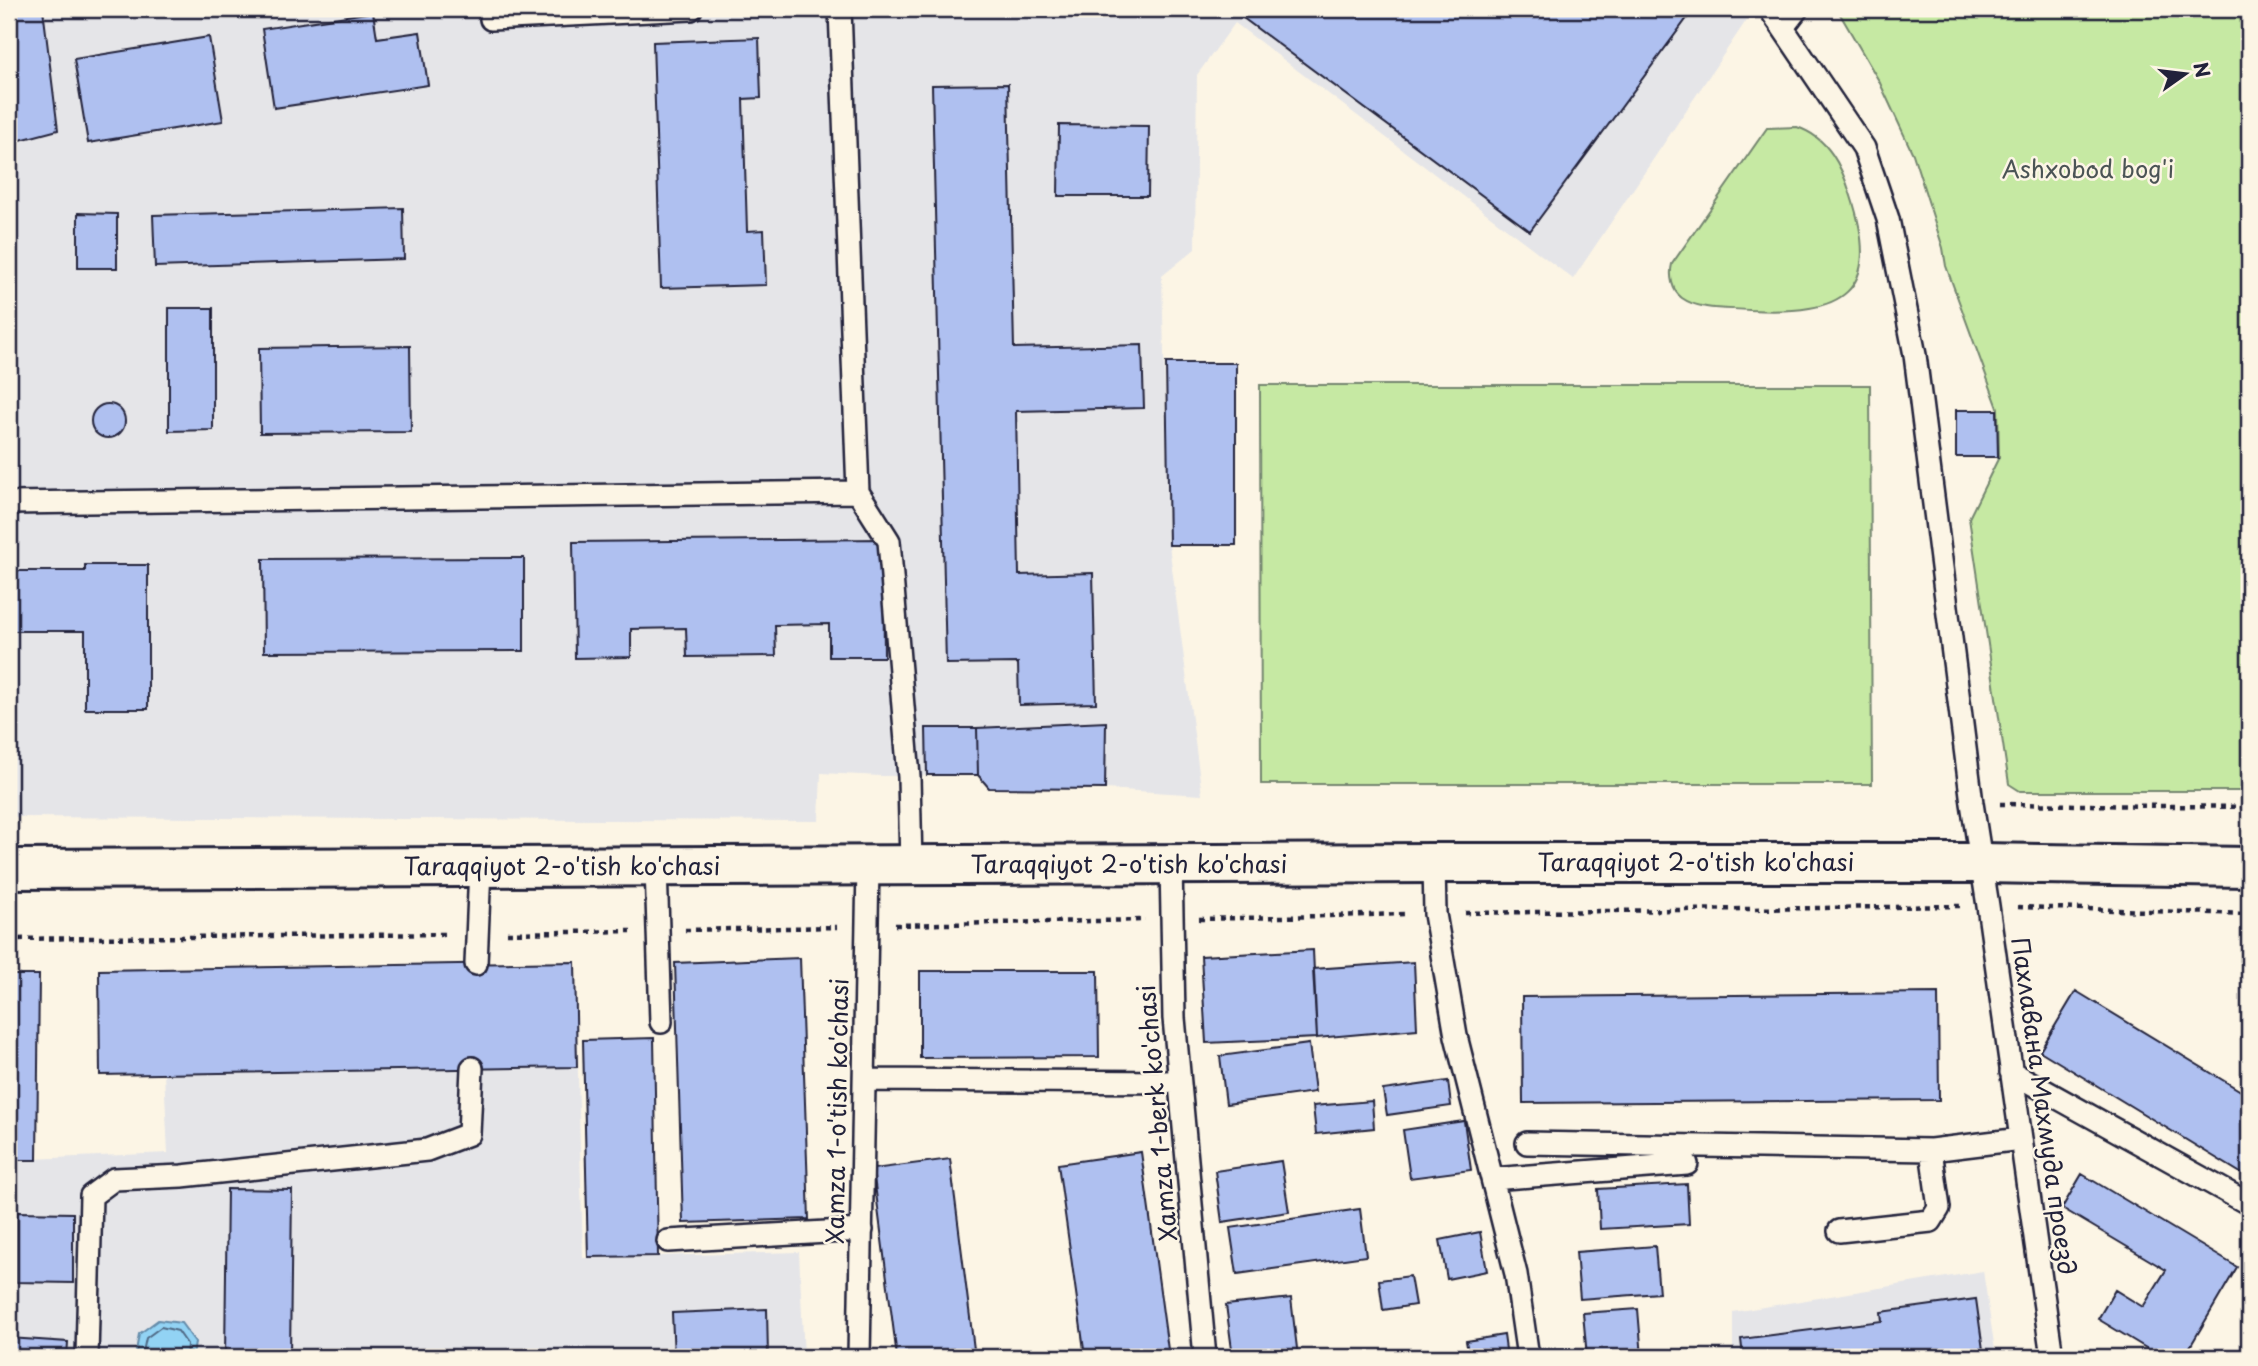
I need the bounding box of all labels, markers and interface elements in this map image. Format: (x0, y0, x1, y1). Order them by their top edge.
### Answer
north arrow (2150, 38, 2220, 108)
text: N (2187, 59, 2218, 80)
park label: Ashxobod bog'i (2002, 150, 2174, 186)
street label: Taraqqiyot 2-o'tish ko'chasi (1537, 843, 1855, 879)
street label: Taraqqiyot 2-o'tish ko'chasi (970, 845, 1288, 881)
street label: Taraqqiyot 2-o'tish ko'chasi (403, 847, 721, 883)
street label: Пахлавана Махмуда проезд (2003, 934, 2087, 1277)
street label: Xamza 1-o'tish ko'chasi (816, 978, 856, 1244)
street label: Xamza 1-berk ko'chasi (1127, 983, 1185, 1243)

